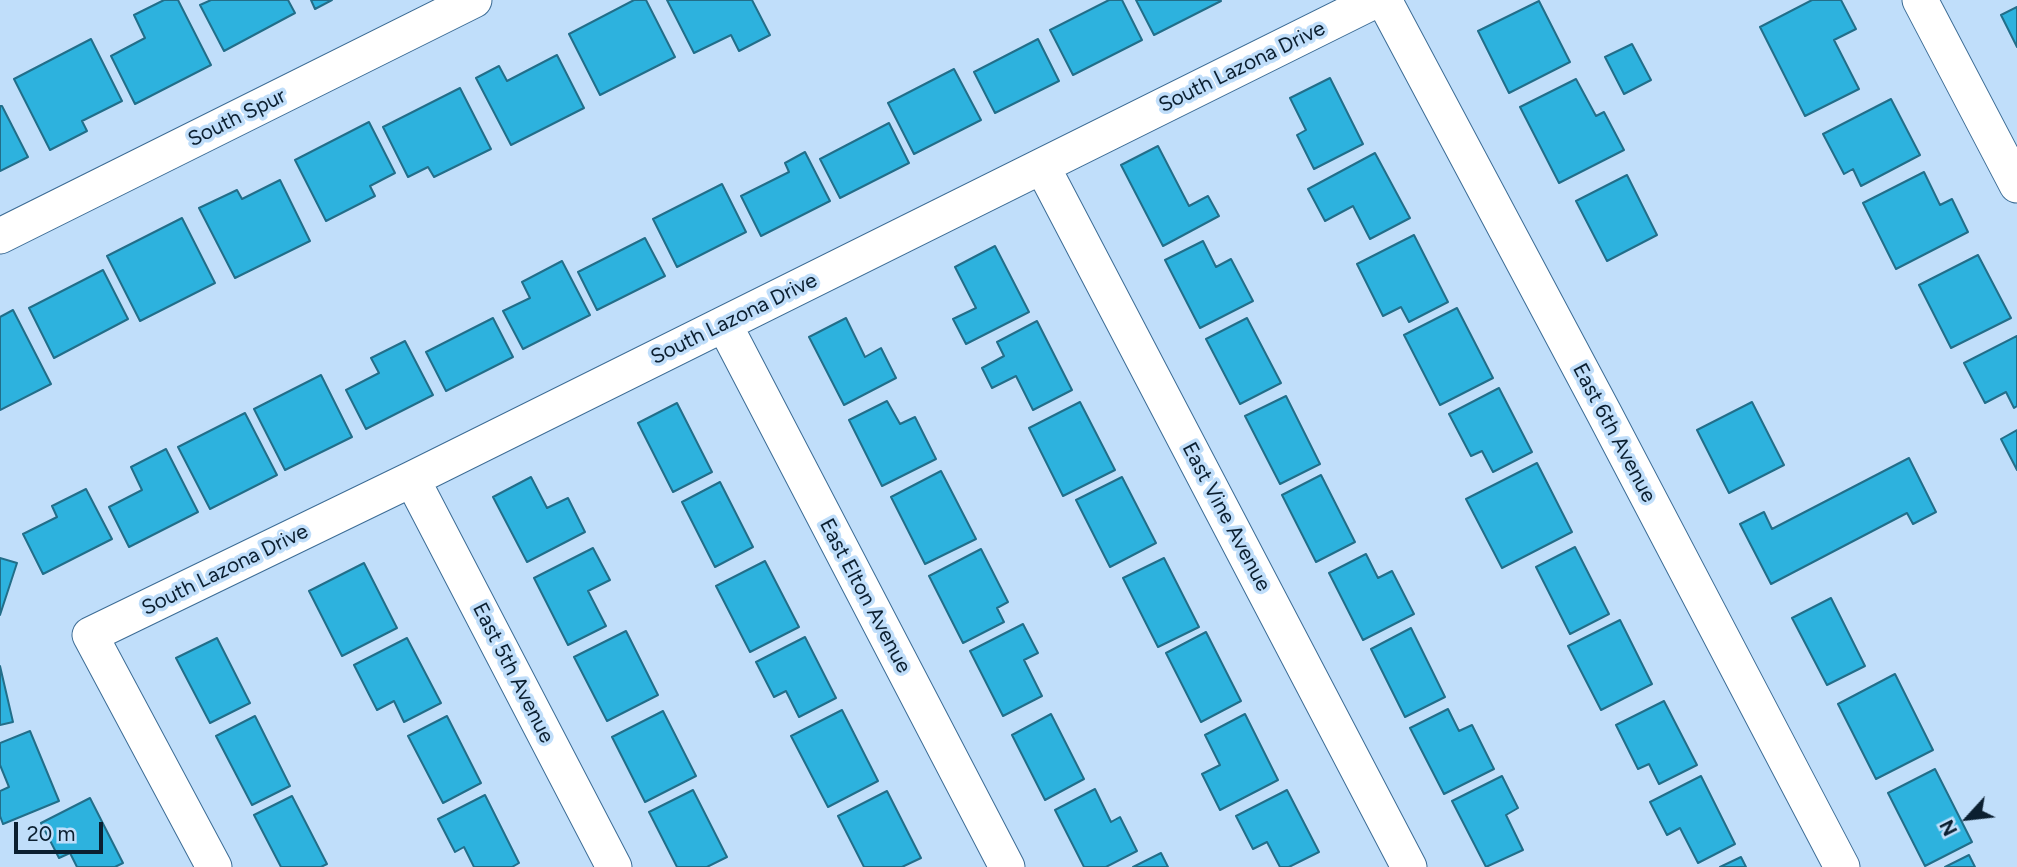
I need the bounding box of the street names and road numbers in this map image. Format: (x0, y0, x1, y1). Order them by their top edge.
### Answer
street label: South Lazona Drive (1155, 16, 1329, 118)
street label: South Spur (184, 83, 290, 153)
street label: South Lazona Drive (647, 268, 821, 370)
street label: East 6th Avenue (1567, 359, 1661, 507)
street label: East Vine Avenue (1176, 438, 1276, 596)
street label: East Elton Avenue (814, 515, 916, 677)
street label: South Lazona Drive (138, 519, 312, 621)
street label: East 5th Avenue (467, 599, 559, 747)

